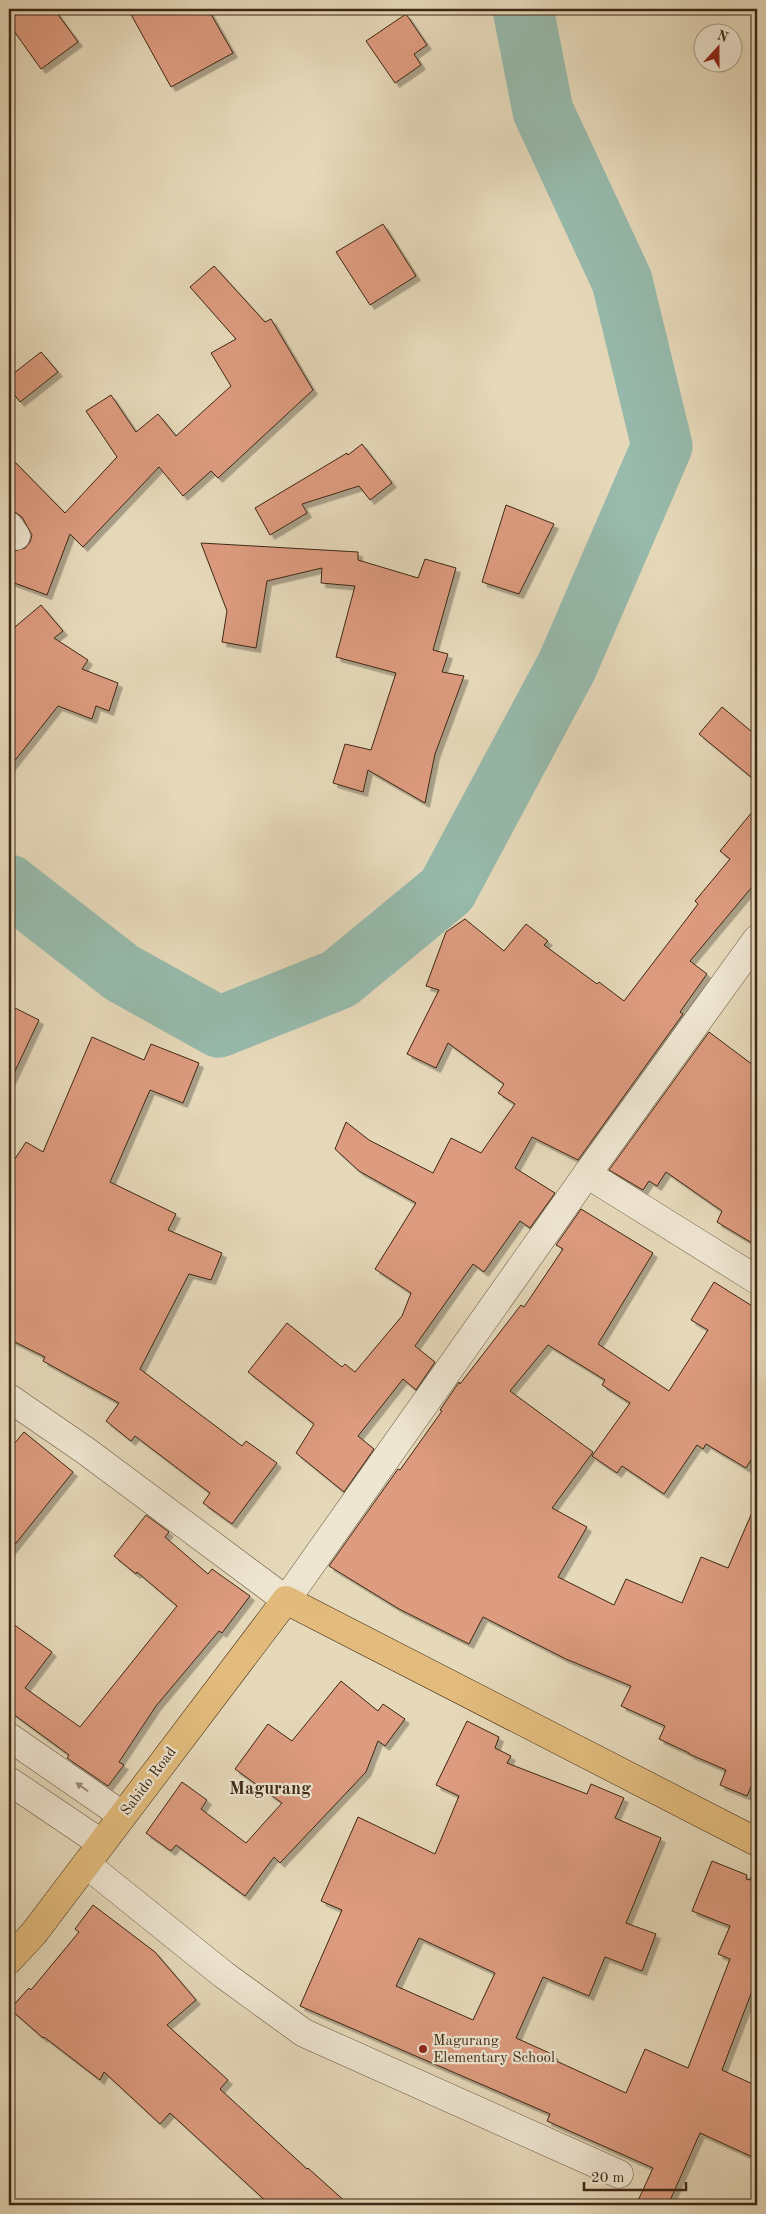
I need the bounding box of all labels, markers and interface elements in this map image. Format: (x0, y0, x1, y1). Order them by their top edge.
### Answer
north arrow (694, 22, 744, 72)
text: N (715, 28, 730, 45)
street label: Sabido Road (119, 1745, 180, 1819)
district label: Magurang (229, 1780, 311, 1798)
one-way arrow (75, 1782, 89, 1792)
place label: Magurang Elementary School (433, 2034, 555, 2066)
marker: Magurang Elementary School (417, 2043, 429, 2055)
scale bar (584, 2159, 686, 2191)
text: 20 m (591, 2171, 625, 2186)

